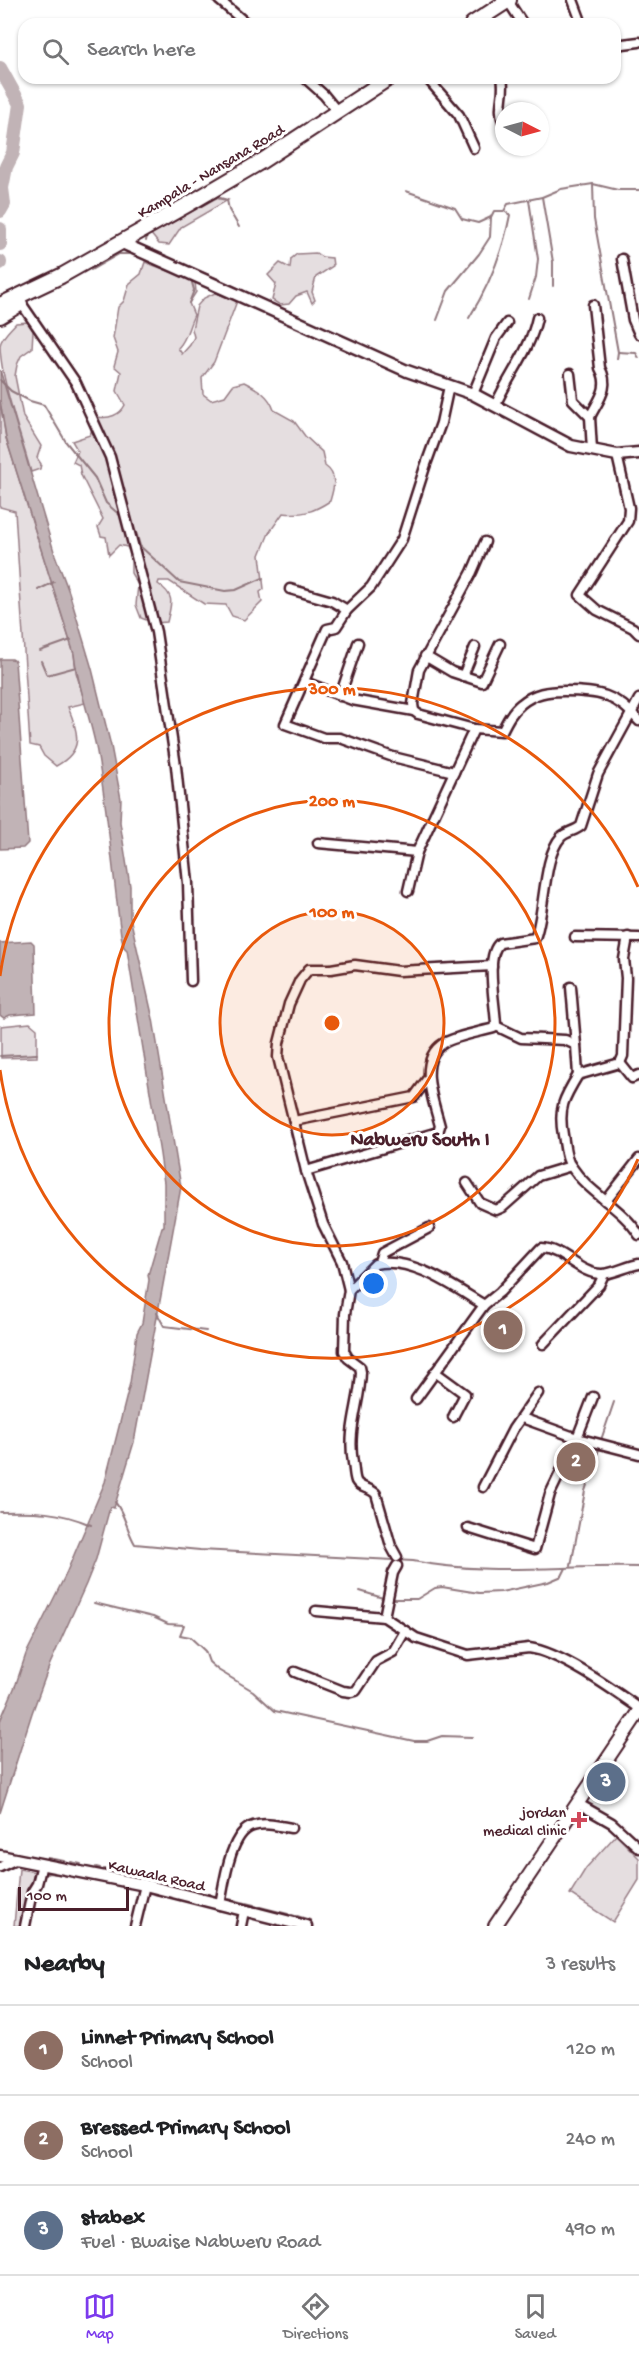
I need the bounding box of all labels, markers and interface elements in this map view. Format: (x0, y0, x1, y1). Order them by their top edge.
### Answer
search box (18, 18, 621, 84)
icon: search (39, 35, 72, 68)
text: Search here (87, 38, 195, 64)
north arrow (495, 102, 549, 156)
street label: Kampala - Nansana Road (135, 121, 290, 224)
text: 300 m (308, 680, 356, 701)
text: 200 m (309, 792, 355, 813)
text: 100 m (309, 903, 355, 924)
centre of rings (322, 1013, 342, 1033)
district label: Nabweru South I (350, 1130, 490, 1153)
your location (359, 1269, 388, 1298)
pin: 1 (484, 1308, 522, 1352)
pin: 2 (556, 1440, 596, 1484)
pin: 3 (586, 1760, 626, 1804)
place label: jordan medical clinic (483, 1805, 567, 1842)
marker: jordan medical clinic (570, 1811, 588, 1829)
street label: Kawaala Road (106, 1857, 208, 1898)
scale bar (18, 1884, 129, 1912)
text: 100 m (27, 1888, 67, 1907)
text: Nearby (24, 1950, 105, 1981)
text: 3 results (546, 1954, 615, 1977)
text: Linnet Primary School (81, 2026, 274, 2052)
text: 1 (39, 2039, 48, 2062)
text: 120 m (567, 2039, 615, 2062)
text: School (81, 2052, 133, 2075)
text: Bressed Primary School (81, 2116, 291, 2142)
text: 2 (39, 2129, 48, 2152)
text: 240 m (565, 2129, 615, 2152)
text: School (81, 2142, 133, 2165)
text: stabex (81, 2206, 145, 2232)
text: 3 (38, 2219, 49, 2242)
text: 490 m (565, 2219, 615, 2242)
text: Fuel · Bwaise Nabweru Road (81, 2232, 320, 2255)
tab: Map (83, 2290, 116, 2345)
tab: Directions (283, 2290, 348, 2345)
tab: Saved (515, 2290, 556, 2345)

